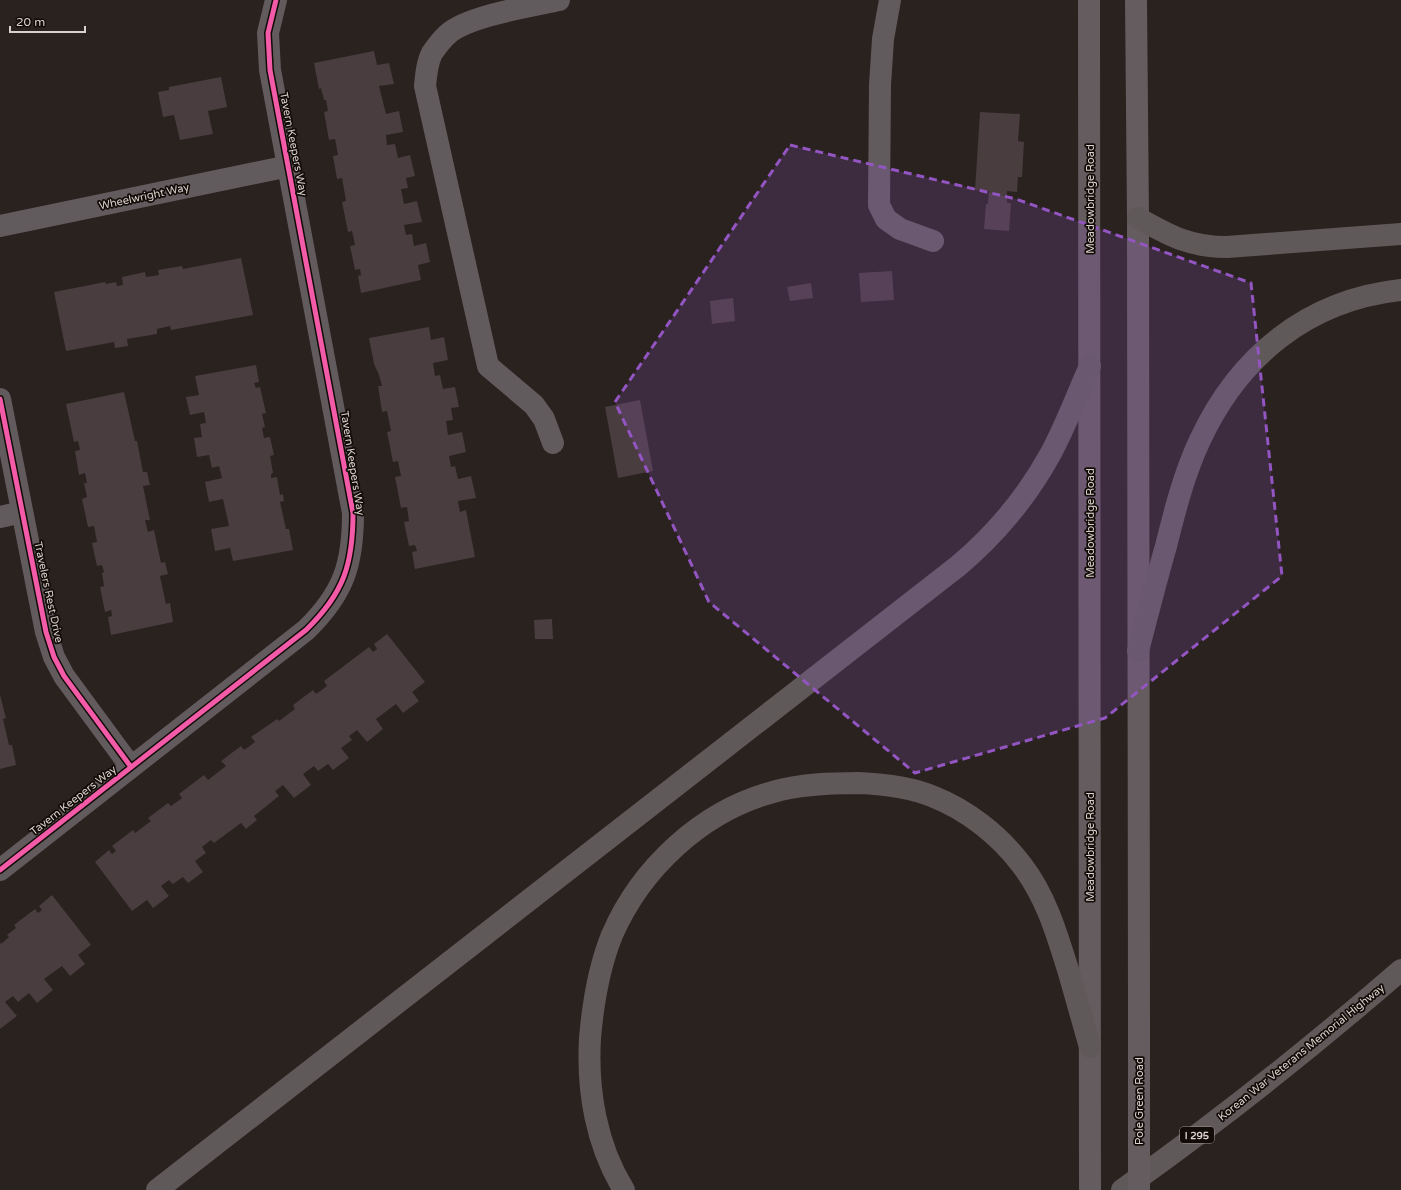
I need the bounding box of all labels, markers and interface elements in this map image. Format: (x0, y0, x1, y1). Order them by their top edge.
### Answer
scale bar (10, 8, 85, 34)
text: 20 m (16, 15, 45, 29)
street label: Tavern Keepers Way (277, 91, 310, 197)
street label: Meadowbridge Road (1084, 144, 1097, 254)
street label: Wheelwright Way (98, 181, 190, 212)
street label: Tavern Keepers Way (338, 410, 367, 516)
street label: Meadowbridge Road (1084, 468, 1097, 578)
street label: Travelers Rest Drive (31, 540, 66, 644)
street label: Tavern Keepers Way (28, 763, 119, 838)
street label: Meadowbridge Road (1084, 792, 1097, 902)
street label: Korean War Veterans Memorial Highway (1216, 981, 1387, 1124)
street label: Pole Green Road (1133, 1057, 1146, 1145)
road number: I 295 (1180, 1127, 1214, 1143)

